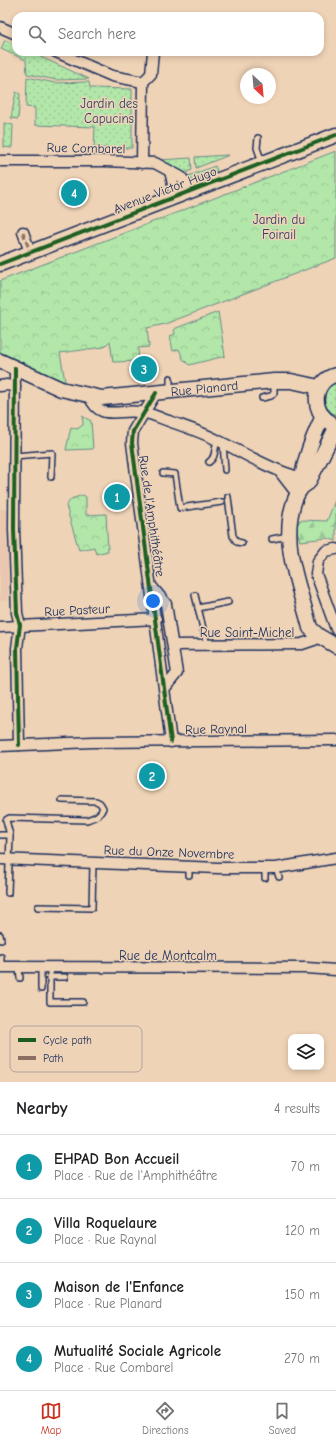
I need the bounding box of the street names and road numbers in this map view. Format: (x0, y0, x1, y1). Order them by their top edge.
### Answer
street label: Rue Combarel (46, 140, 126, 156)
street label: Avenue Victor Hugo (111, 163, 219, 217)
street label: Rue Planard (170, 377, 239, 399)
street label: Rue de l'Amphithéâtre (136, 454, 168, 578)
street label: Rue Pasteur (44, 601, 111, 619)
street label: Rue Saint-Michel (200, 625, 294, 640)
street label: Rue Raynal (185, 721, 247, 737)
street label: Rue du Onze Novembre (103, 842, 235, 862)
street label: Rue de Montcalm (119, 948, 217, 963)

